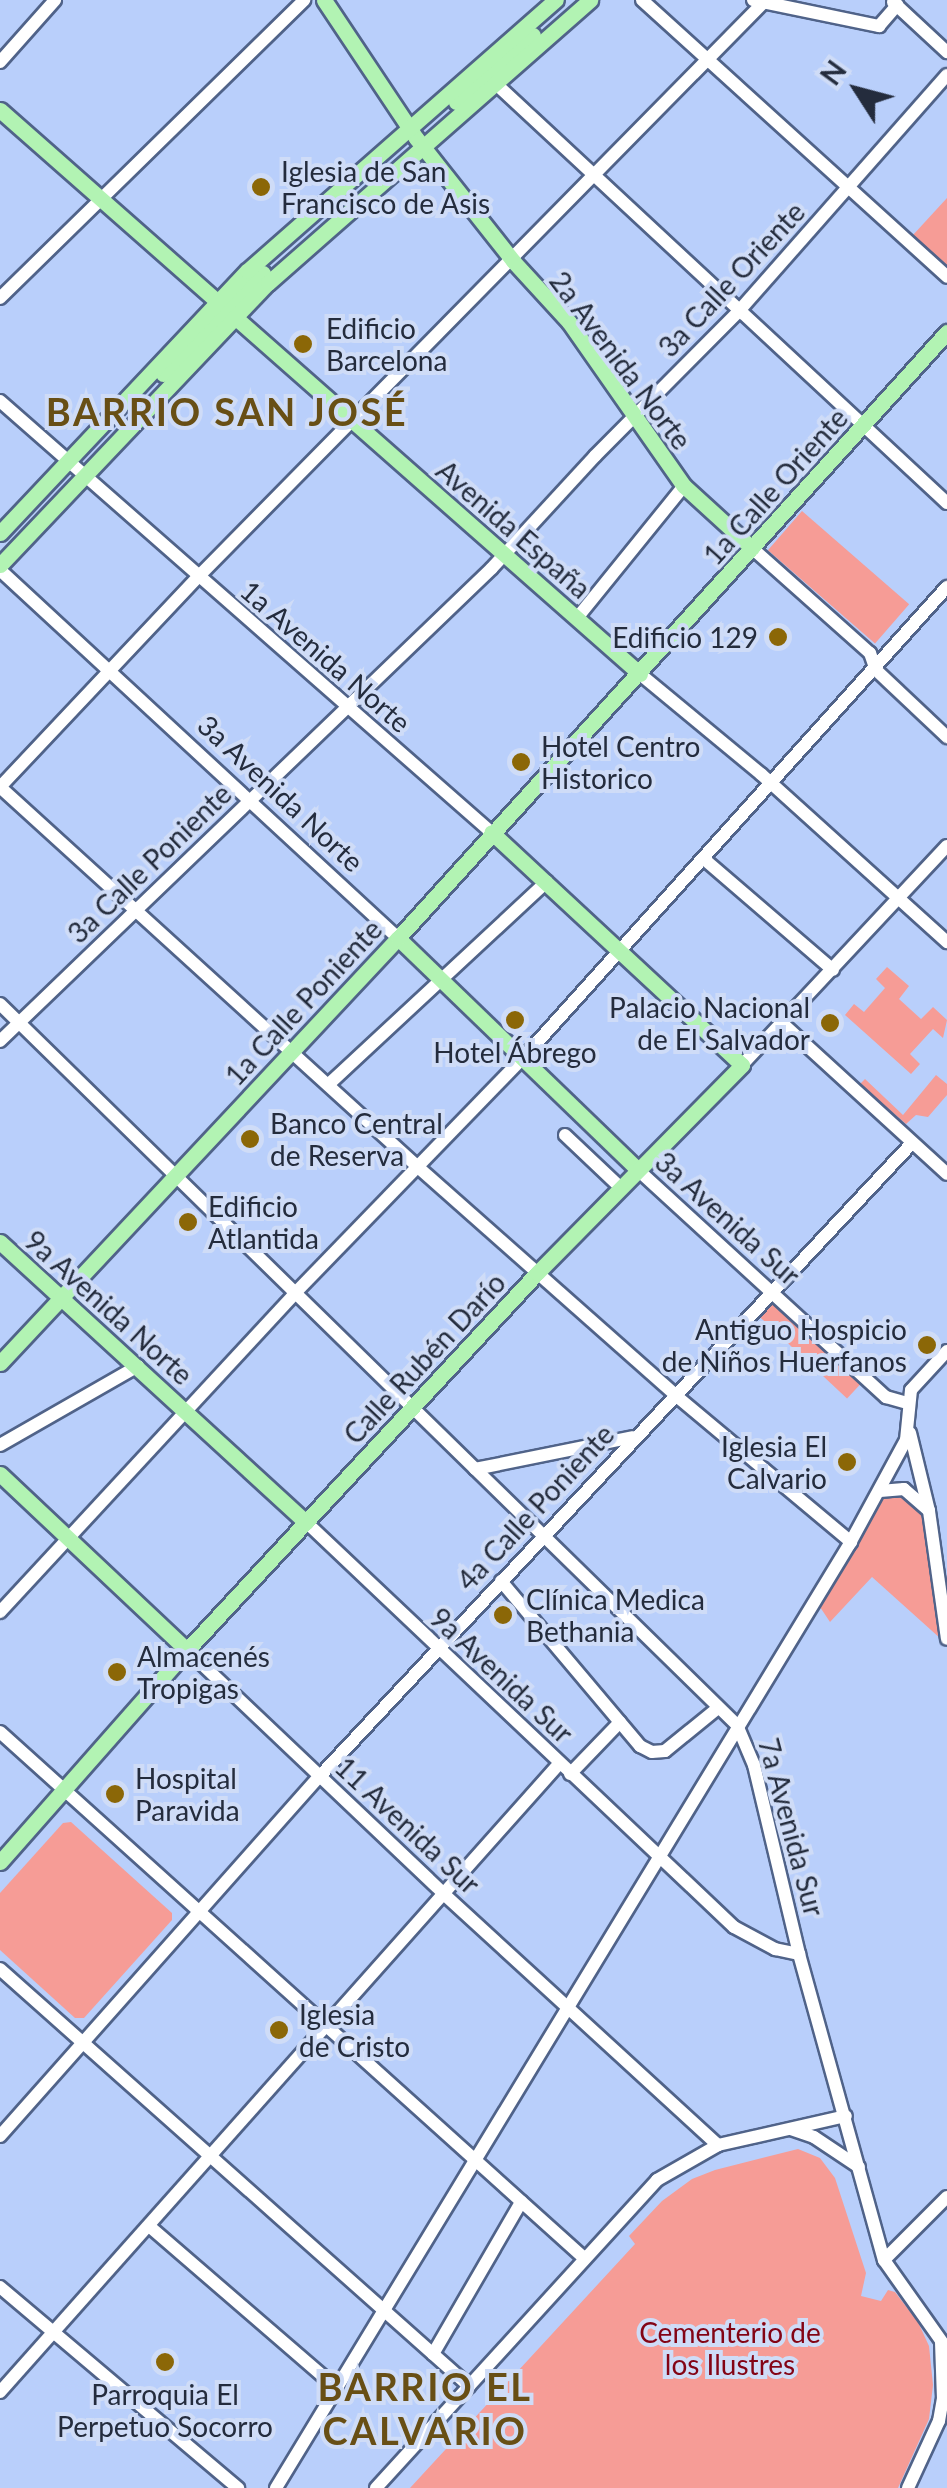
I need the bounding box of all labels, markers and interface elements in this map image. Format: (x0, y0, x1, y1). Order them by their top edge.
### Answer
north arrow (807, 40, 907, 140)
text: N (813, 54, 853, 91)
place label: Iglesia de San Francisco de Asis (281, 154, 491, 220)
marker: Iglesia de San Francisco de Asis (250, 176, 272, 198)
street label: 3a Calle Oriente (651, 195, 811, 363)
street label: 2a Avenida Norte (543, 264, 699, 456)
place label: Edificio Barcelona (326, 311, 447, 377)
marker: Edificio Barcelona (290, 331, 316, 357)
district label: BARRIO SAN JOSÉ (45, 389, 409, 435)
street label: 1a Calle Oriente (696, 401, 854, 571)
street label: Avenida España (430, 453, 598, 605)
street label: 1a Avenida Norte (234, 573, 418, 739)
place label: Edificio 129 (612, 620, 758, 654)
marker: Edificio 129 (767, 626, 789, 648)
street label: 3a Avenida Norte (191, 707, 371, 879)
place label: Hotel Centro Historico (541, 729, 700, 795)
marker: Hotel Centro Historico (510, 751, 532, 773)
street label: 3a Calle Poniente (60, 776, 238, 950)
street label: 1a Calle Poniente (218, 912, 388, 1092)
place label: Palacio Nacional de El Salvador (609, 990, 810, 1056)
marker: Hotel Ábrego (504, 1009, 526, 1031)
marker: Palacio Nacional de El Salvador (819, 1012, 841, 1034)
place label: Hotel Ábrego (433, 1035, 597, 1069)
place label: Banco Central de Reserva (270, 1106, 443, 1172)
marker: Banco Central de Reserva (239, 1128, 261, 1150)
street label: 3a Avenida Sur (648, 1144, 808, 1292)
place label: Edificio Atlantida (208, 1189, 319, 1255)
marker: Edificio Atlantida (177, 1211, 199, 1233)
street label: 9a Avenida Norte (18, 1223, 200, 1391)
street label: Calle Rubén Darío (336, 1266, 512, 1450)
place label: Antiguo Hospicio de Niños Huerfanos (662, 1312, 907, 1378)
marker: Antiguo Hospicio de Niños Huerfanos (916, 1334, 938, 1356)
street label: 4a Calle Poniente (450, 1417, 620, 1597)
place label: Iglesia El Calvario (721, 1429, 827, 1495)
marker: Iglesia El Calvario (836, 1451, 858, 1473)
place label: Clínica Medica Bethania (526, 1582, 705, 1648)
street label: 9a Avenida Sur (423, 1600, 581, 1750)
marker: Clínica Medica Bethania (490, 1602, 516, 1628)
place label: Almacenés Tropigas (137, 1639, 270, 1705)
marker: Almacenés Tropigas (106, 1661, 128, 1683)
street label: 7a Avenida Sur (752, 1734, 832, 1920)
street label: 11 Avenida Sur (328, 1749, 488, 1901)
place label: Hospital Paravida (135, 1761, 240, 1827)
marker: Hospital Paravida (104, 1783, 126, 1805)
place label: Iglesia de Cristo (299, 1997, 410, 2063)
marker: Iglesia de Cristo (268, 2019, 290, 2041)
park label: Cementerio de los Ilustres (639, 2315, 821, 2381)
marker: Parroquia El Perpetuo Socorro (154, 2351, 176, 2373)
district label: BARRIO EL CALVARIO (317, 2364, 533, 2454)
place label: Parroquia El Perpetuo Socorro (57, 2377, 273, 2443)

